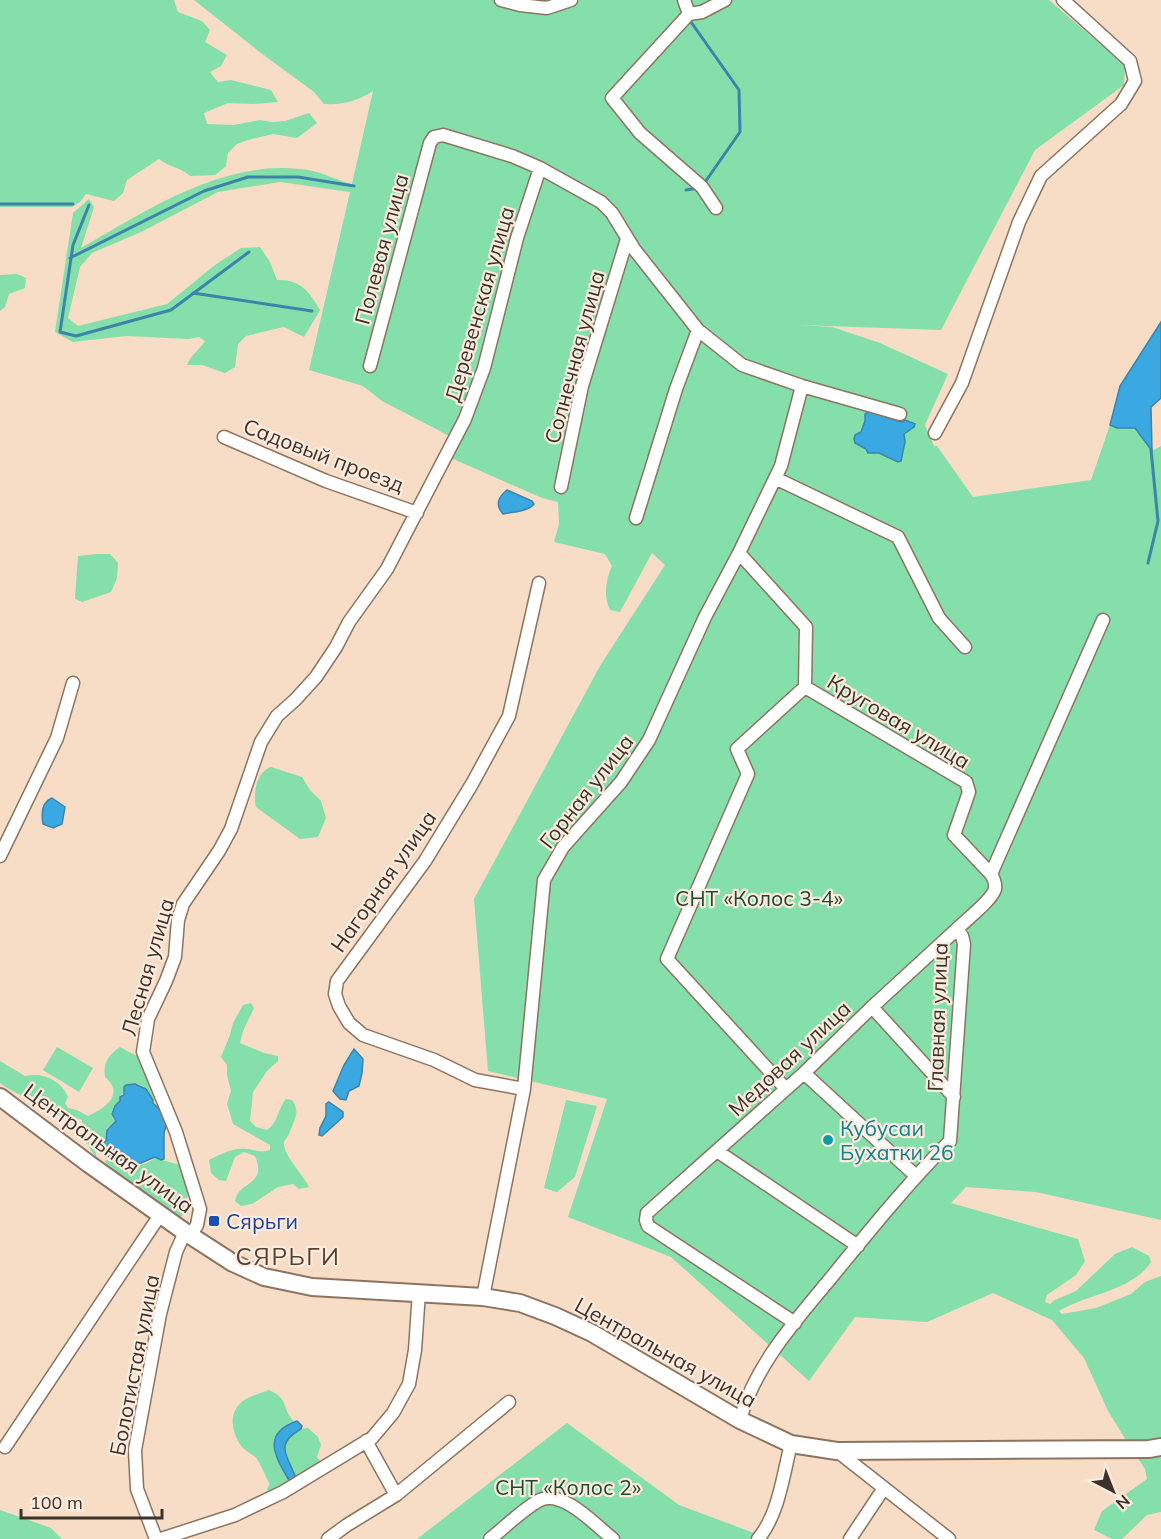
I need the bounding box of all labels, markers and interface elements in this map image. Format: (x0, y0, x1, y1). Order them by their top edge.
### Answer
street label: Полевая улица (348, 171, 414, 327)
street label: Деревенская улица (439, 203, 519, 405)
street label: Солнечная улица (538, 268, 610, 446)
street label: Садовый проезд (240, 412, 408, 498)
street label: Круговая улица (823, 668, 975, 774)
street label: Горная улица (533, 729, 639, 853)
street label: Нагорная улица (325, 805, 441, 957)
park label: СНТ «Колос 3-4» (675, 885, 843, 911)
street label: Лесная улица (115, 895, 179, 1039)
street label: Главная улица (921, 942, 953, 1092)
street label: Медовая улица (723, 995, 855, 1121)
street label: Центральная улица (19, 1078, 199, 1218)
place label: Кубусаи Бухатки 26 (840, 1115, 954, 1165)
marker: Кубусаи Бухатки 26 (821, 1133, 835, 1147)
place label: Сярьги (226, 1208, 298, 1234)
marker: Сярьги (207, 1214, 221, 1228)
district label: СЯРЬГИ (235, 1241, 341, 1271)
street label: Болотистая улица (104, 1272, 164, 1458)
street label: Центральная улица (571, 1291, 761, 1413)
north arrow (1083, 1461, 1143, 1521)
park label: СНТ «Колос 2» (495, 1474, 641, 1500)
scale bar (21, 1482, 162, 1520)
text: 100 m (30, 1491, 83, 1514)
text: N (1112, 1491, 1134, 1514)

